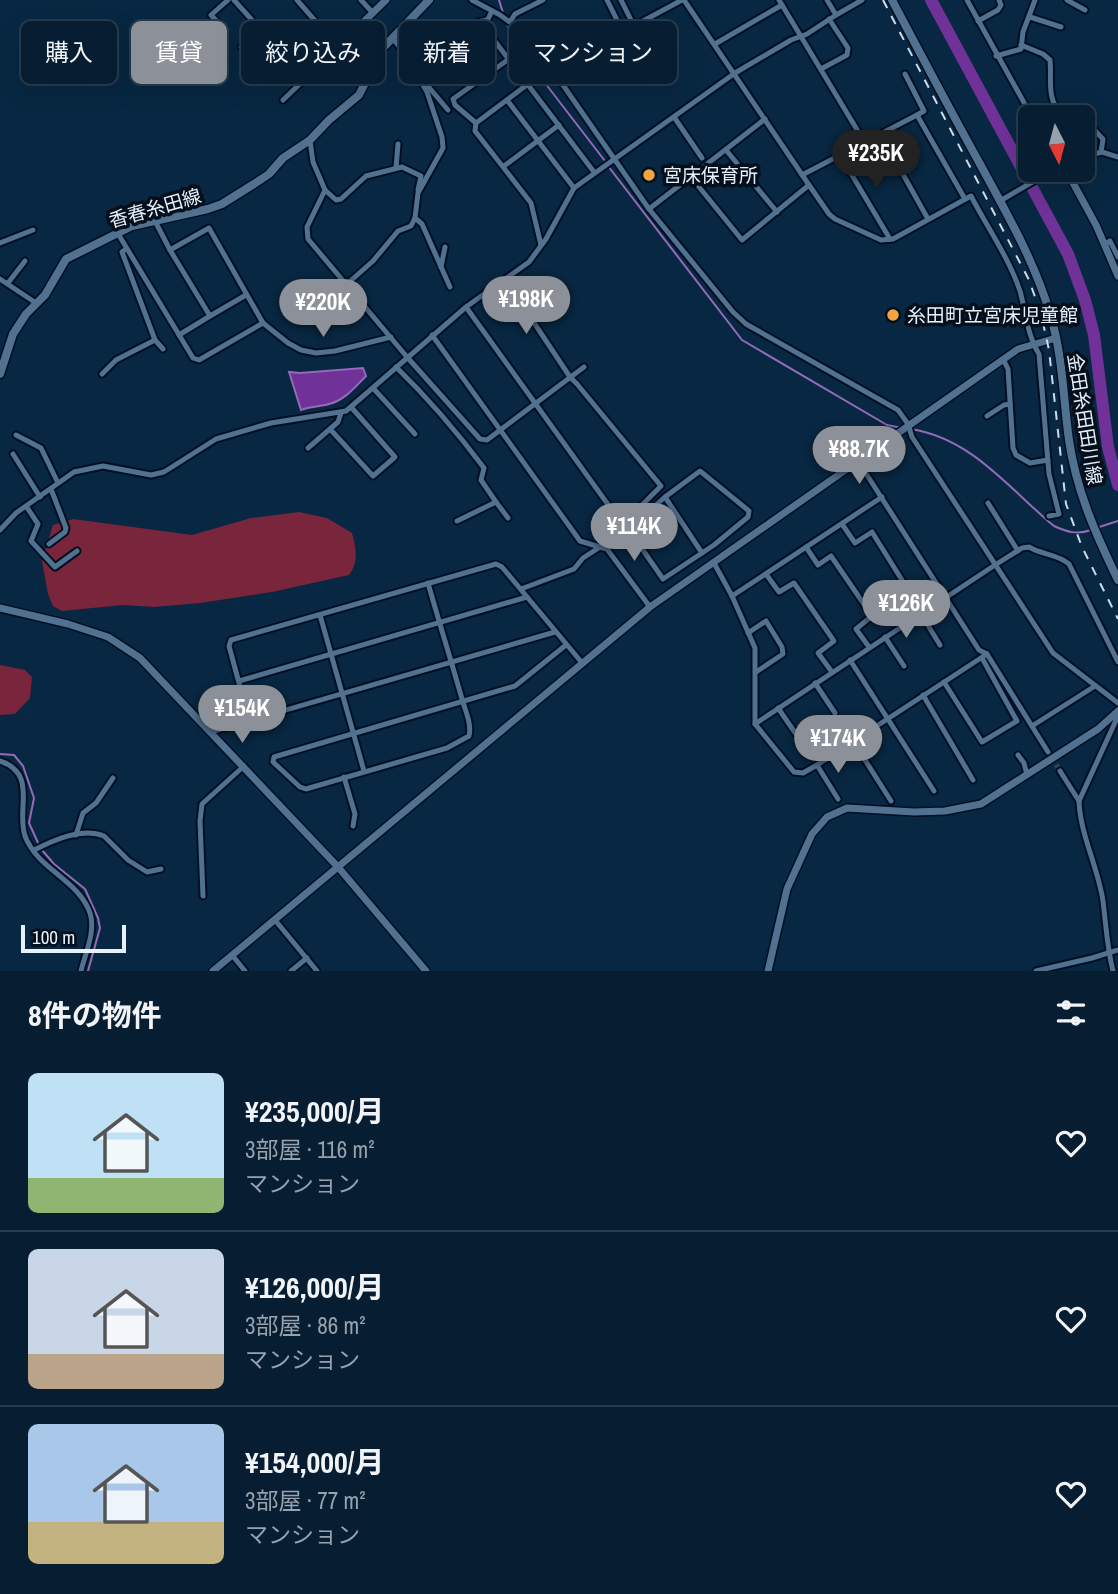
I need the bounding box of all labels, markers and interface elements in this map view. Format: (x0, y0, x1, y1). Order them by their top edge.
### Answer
chip: 購入 (21, 21, 117, 84)
chip: 賃貸 (131, 21, 227, 84)
chip: 絞り込み (241, 21, 385, 84)
chip: 新着 (399, 21, 495, 84)
chip: マンション (509, 21, 677, 84)
north arrow (1018, 105, 1096, 182)
map controls (1018, 105, 1095, 182)
pin: ¥235K (827, 130, 925, 190)
text: ¥235K (848, 137, 904, 168)
place label: 宮床保育所 (663, 162, 758, 188)
marker: 宮床保育所 (641, 167, 657, 183)
street label: 香春糸田線 (106, 182, 204, 234)
pin: ¥198K (477, 276, 575, 336)
pin: ¥220K (274, 280, 372, 339)
text: ¥198K (498, 283, 554, 314)
text: ¥220K (295, 286, 351, 317)
place label: 糸田町立宮床児童館 (907, 302, 1078, 328)
marker: 糸田町立宮床児童館 (885, 307, 901, 323)
street label: 金田糸田田川線 (1062, 351, 1108, 487)
pin: ¥88.7K (802, 426, 916, 486)
text: ¥88.7K (829, 433, 889, 464)
pin: ¥114K (585, 504, 683, 563)
text: ¥114K (607, 510, 661, 541)
pin: ¥126K (857, 580, 955, 640)
text: ¥126K (878, 587, 934, 618)
pin: ¥154K (193, 686, 291, 745)
text: ¥154K (214, 692, 270, 723)
pin: ¥174K (789, 716, 887, 775)
text: ¥174K (810, 722, 866, 753)
scale bar (21, 922, 126, 954)
text: 100 m (32, 924, 75, 950)
icon: filters (1052, 994, 1090, 1032)
text: 8件の物件 (28, 995, 162, 1035)
text: ¥235,000/月 (245, 1091, 384, 1131)
icon: home (84, 1101, 168, 1185)
icon: heart (1052, 1124, 1090, 1162)
text: 3部屋 · 116 m² (245, 1134, 375, 1165)
text: マンション (245, 1168, 360, 1199)
text: ¥126,000/月 (245, 1267, 384, 1307)
icon: home (84, 1277, 168, 1361)
icon: heart (1052, 1300, 1090, 1338)
text: 3部屋 · 86 m² (245, 1310, 365, 1341)
text: マンション (245, 1344, 360, 1375)
text: ¥154,000/月 (245, 1442, 384, 1482)
icon: home (84, 1452, 168, 1536)
icon: heart (1052, 1475, 1090, 1513)
text: 3部屋 · 77 m² (245, 1485, 365, 1516)
text: マンション (245, 1519, 360, 1550)

